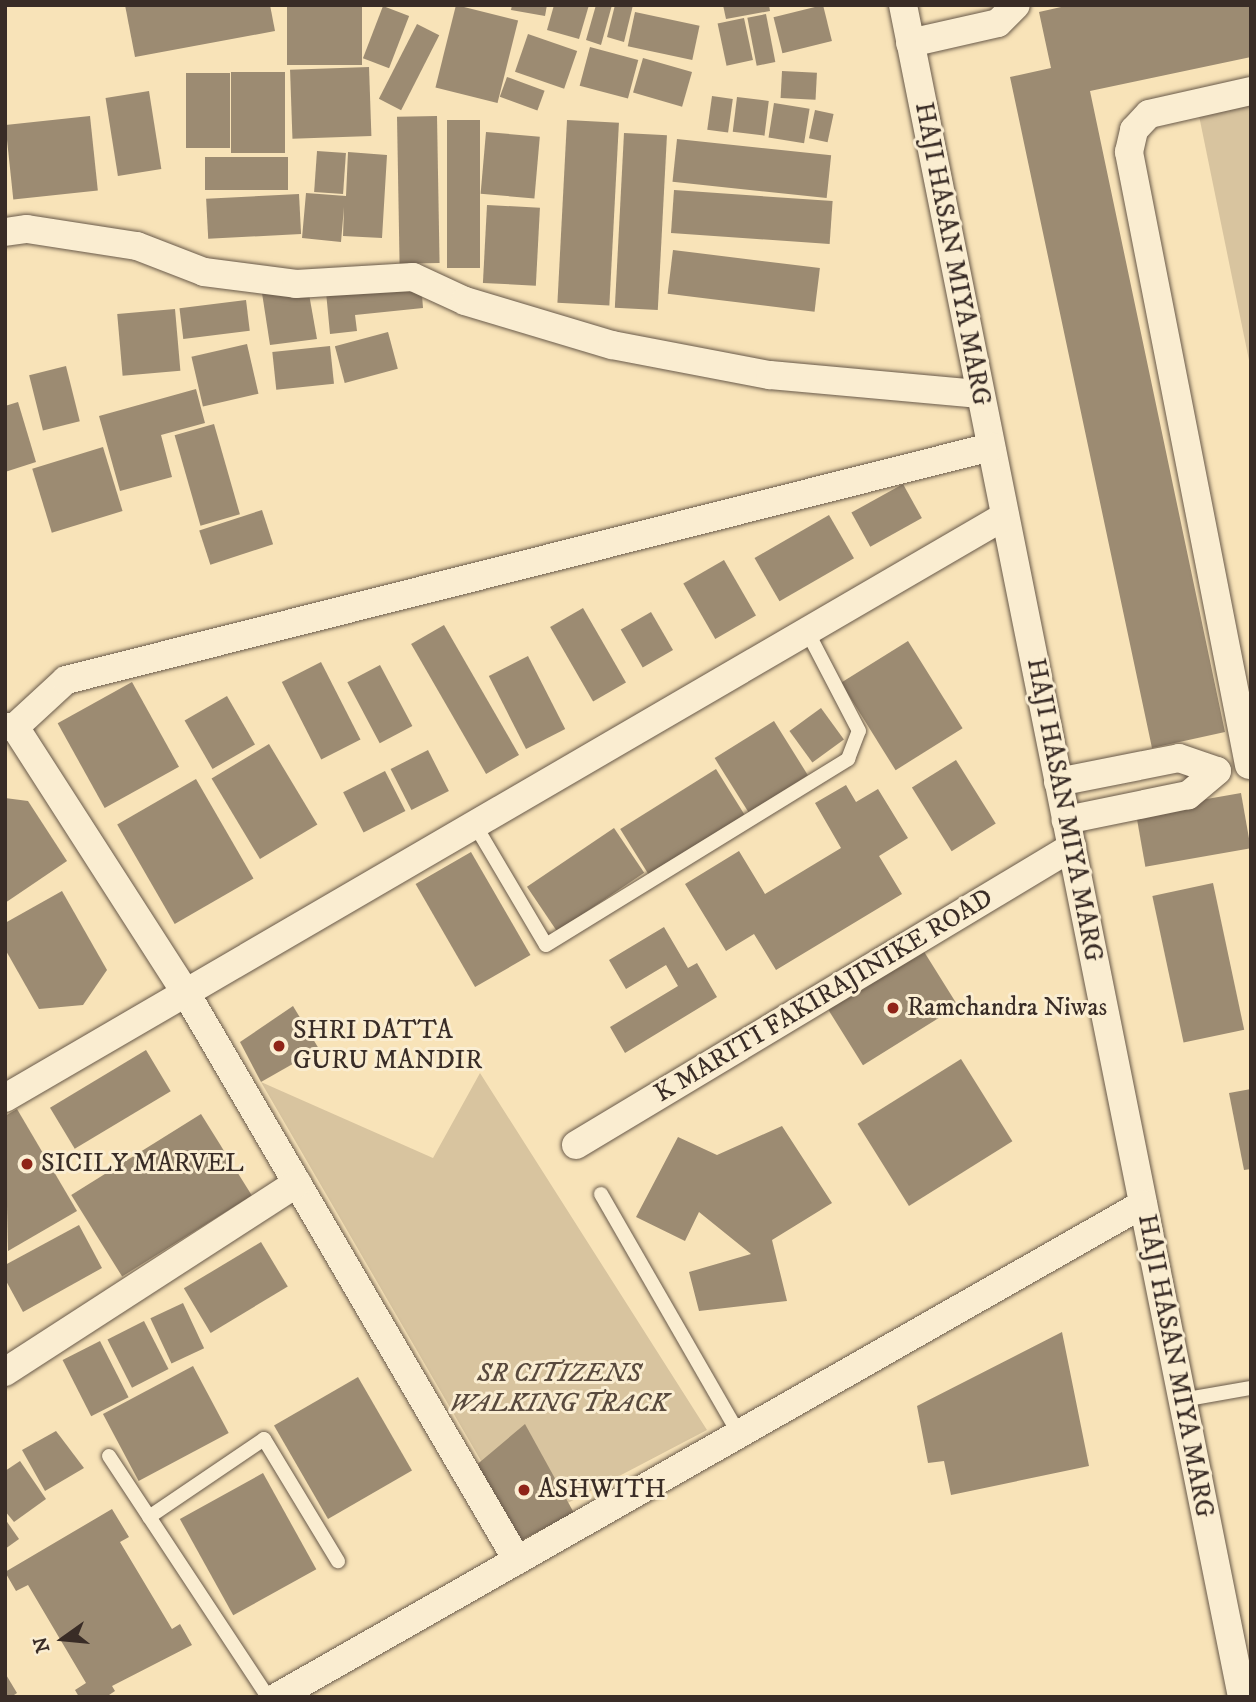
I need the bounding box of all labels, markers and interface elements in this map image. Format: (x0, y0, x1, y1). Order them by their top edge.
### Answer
street label: HAJI HASAN MIYA MARG (907, 100, 997, 408)
street label: HAJI HASAN MIYA MARG (1019, 656, 1109, 964)
street label: K MARITI FAKIRAJINIKE ROAD (649, 882, 999, 1110)
place label: Ramchandra Niwas (907, 992, 1107, 1024)
marker: Ramchandra Niwas (885, 1000, 901, 1016)
place label: SHRI DATTA GURU MANDIR (293, 1015, 483, 1076)
marker: SHRI DATTA GURU MANDIR (271, 1038, 287, 1054)
place label: SICILY MARVEL (41, 1148, 244, 1180)
marker: SICILY MARVEL (19, 1156, 35, 1172)
street label: HAJI HASAN MIYA MARG (1130, 1212, 1220, 1520)
park label: SR CITIZENS WALKING TRACK (450, 1358, 668, 1420)
place label: ASHWITH (538, 1474, 666, 1506)
marker: ASHWITH (516, 1482, 532, 1498)
north arrow (28, 1604, 98, 1674)
text: N (29, 1634, 55, 1655)

